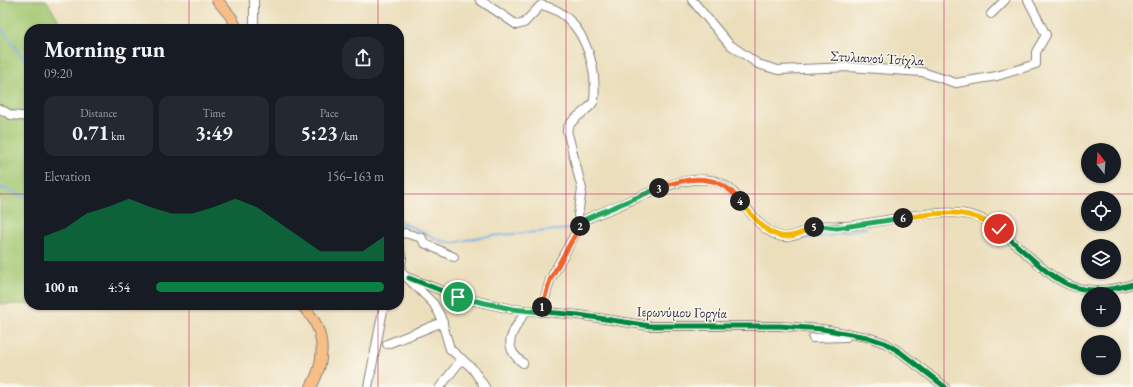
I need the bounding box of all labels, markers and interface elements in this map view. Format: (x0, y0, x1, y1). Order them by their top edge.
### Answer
text: Morning run (44, 35, 165, 64)
button: share (342, 37, 384, 79)
street label: Στυλιανού Τσίχλα (830, 47, 925, 69)
text: 09:20 (44, 65, 72, 82)
text: Distance (80, 106, 117, 120)
text: Time (203, 106, 225, 120)
text: Pace (320, 106, 339, 120)
text: 0.71 (72, 120, 109, 146)
text: 3:49 (195, 120, 233, 146)
text: 5:23 (300, 120, 338, 146)
text: km (109, 129, 125, 143)
text: /km (338, 129, 358, 143)
north arrow (1081, 143, 1121, 183)
map controls (1081, 143, 1121, 375)
text: Elevation (44, 168, 91, 185)
text: 156–163 m (327, 168, 384, 185)
pin: 3 (649, 178, 669, 198)
text: 3 (656, 181, 662, 195)
pin: 4 (730, 191, 750, 211)
button: locate (1081, 191, 1121, 231)
text: 4 (737, 194, 743, 208)
pin: 6 (893, 208, 913, 228)
text: 6 (900, 211, 906, 225)
pin (982, 212, 1016, 246)
pin: 2 (570, 216, 590, 236)
pin: 5 (804, 217, 824, 237)
icon: check (988, 218, 1010, 240)
text: 2 (577, 219, 583, 233)
text: 5 (811, 220, 817, 234)
button: layers (1081, 239, 1121, 279)
text: 100 m (44, 279, 78, 296)
text: 4:54 (108, 279, 130, 296)
pin (441, 280, 475, 314)
icon: arrive (447, 286, 469, 308)
button: + (1081, 287, 1121, 327)
pin: 1 (532, 297, 552, 317)
text: 1 (539, 300, 545, 314)
street label: Ιερωνύμου Γοργία (637, 302, 728, 322)
button: − (1081, 335, 1121, 375)

